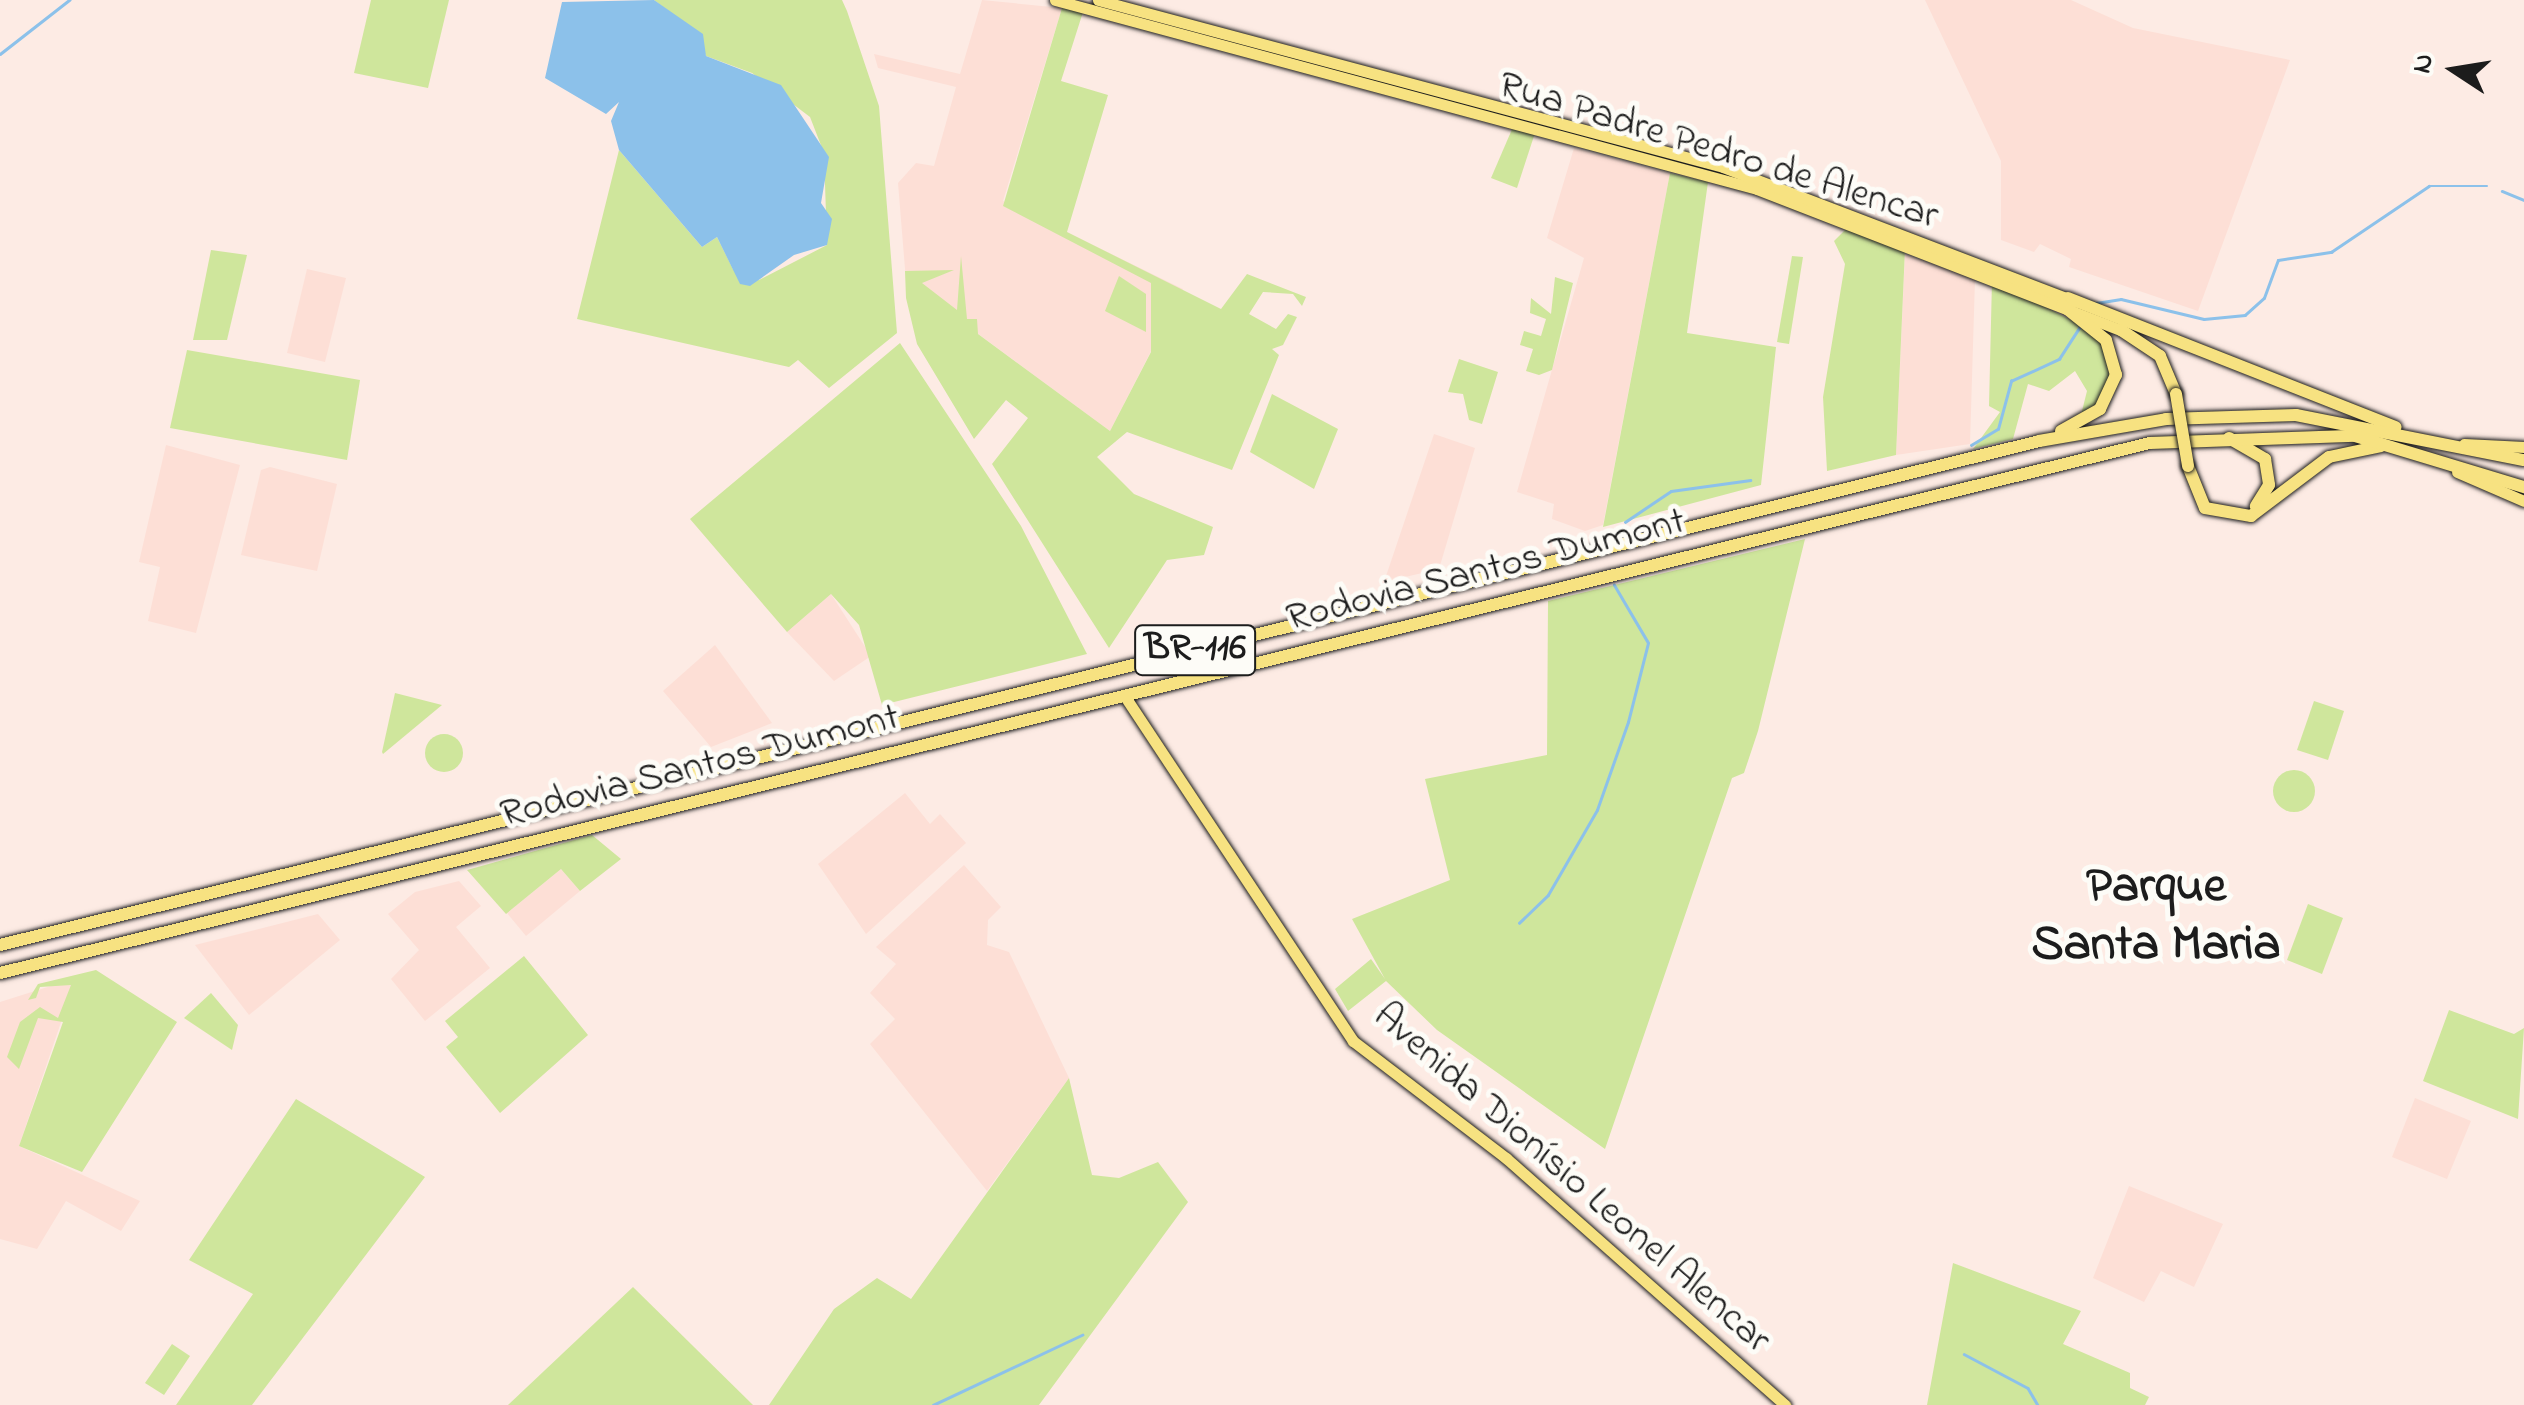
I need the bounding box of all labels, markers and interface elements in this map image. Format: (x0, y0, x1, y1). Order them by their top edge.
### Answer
north arrow (2404, 20, 2504, 120)
text: N (2402, 50, 2446, 77)
street label: Rua Padre Pedro de Alencar (1492, 62, 1944, 242)
street label: Rodovia Santos Dumont (1282, 498, 1690, 644)
road number: BR-116 (1132, 617, 1258, 683)
street label: Rodovia Santos Dumont (496, 694, 904, 840)
district label: Parque Santa Maria (2032, 857, 2280, 974)
street label: Avenida Dionísio Leonel Alencar (1362, 993, 1780, 1365)

